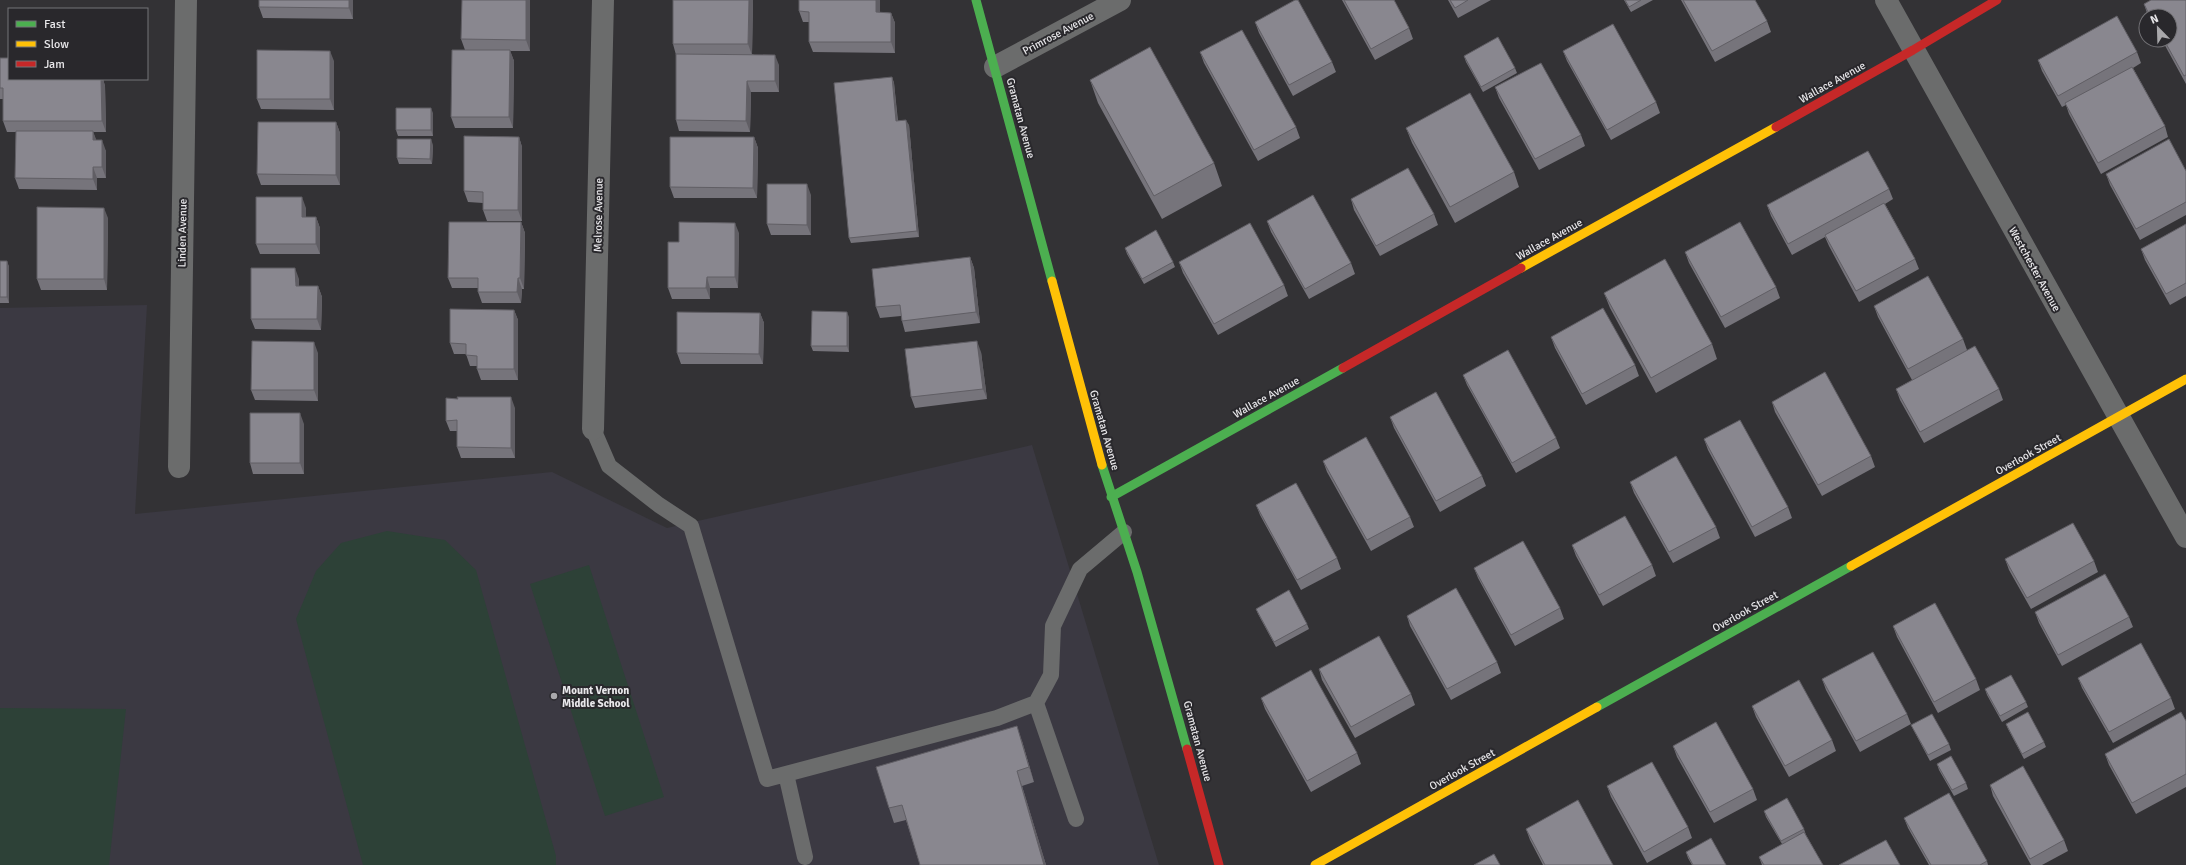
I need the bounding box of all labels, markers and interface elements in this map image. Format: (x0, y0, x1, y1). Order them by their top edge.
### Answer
legend (8, 8, 148, 80)
north arrow (2138, 8, 2178, 48)
street label: Primrose Avenue (1020, 9, 1096, 58)
text: N (2148, 12, 2160, 27)
text: Fast (44, 17, 65, 32)
text: Slow (44, 37, 69, 52)
text: Jam (44, 57, 65, 72)
street label: Wallace Avenue (1797, 59, 1868, 106)
street label: Gramatan Avenue (1003, 76, 1038, 160)
street label: Melrose Avenue (591, 178, 606, 252)
street label: Linden Avenue (175, 199, 190, 267)
street label: Wallace Avenue (1514, 216, 1585, 263)
street label: Westchester Avenue (2006, 225, 2063, 314)
street label: Wallace Avenue (1231, 374, 1302, 421)
street label: Gramatan Avenue (1087, 388, 1122, 472)
street label: Overlook Street (1993, 431, 2063, 478)
street label: Overlook Street (1710, 588, 1780, 635)
place label: Mount Vernon Middle School (562, 684, 630, 710)
marker: Mount Vernon Middle School (549, 691, 559, 701)
street label: Gramatan Avenue (1180, 699, 1215, 783)
street label: Overlook Street (1427, 746, 1497, 793)

